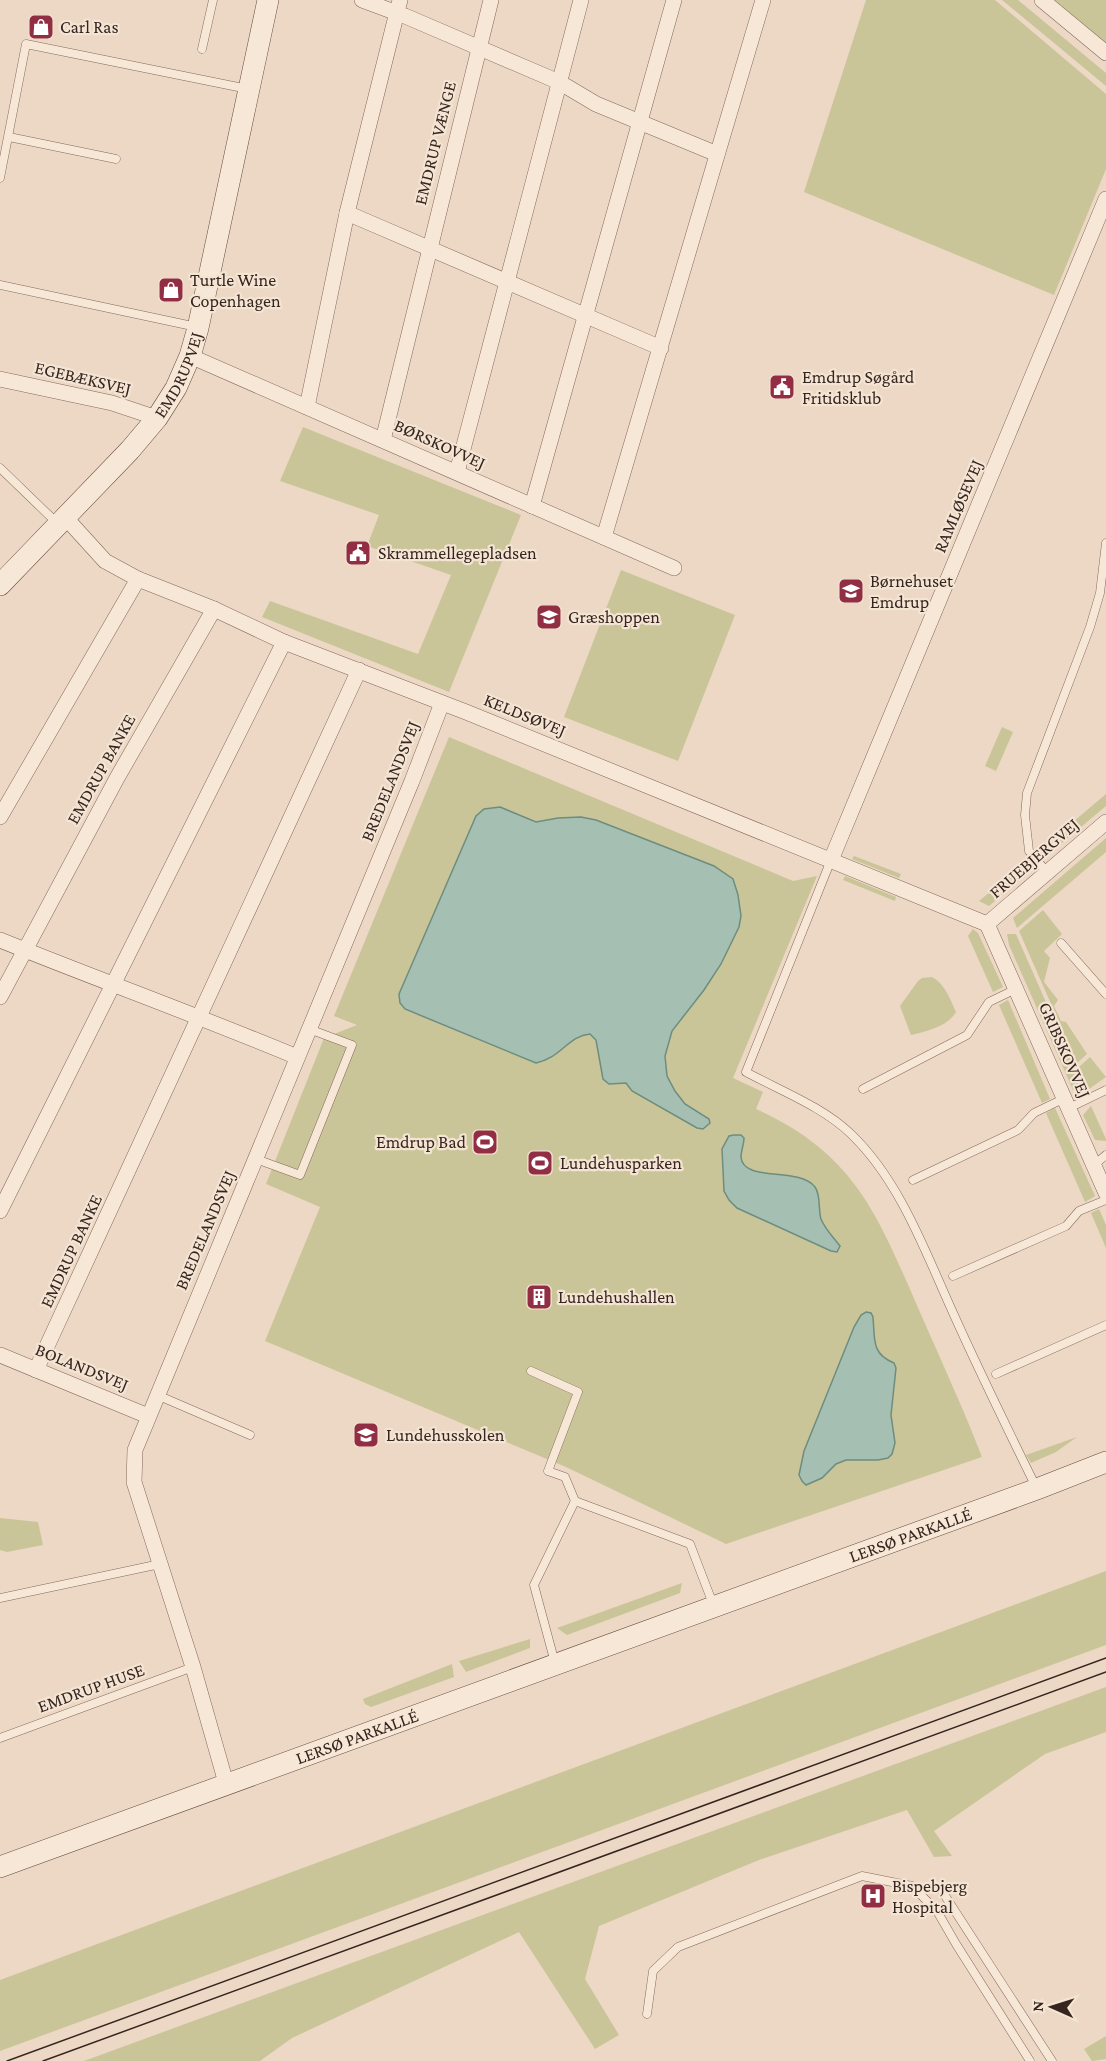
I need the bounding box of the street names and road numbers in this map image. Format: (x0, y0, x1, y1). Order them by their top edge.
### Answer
street label: EMDRUP VÆNGE (410, 79, 460, 207)
street label: EMDRUPVEJ (150, 330, 206, 421)
street label: EGEBÆKSVEJ (33, 357, 133, 399)
street label: BØRSKOVVEJ (391, 415, 489, 473)
street label: RAMLØSEVEJ (929, 457, 987, 555)
street label: KELDSØVEJ (481, 689, 569, 741)
street label: EMDRUP BANKE (63, 710, 140, 827)
street label: BREDELANDSVEJ (357, 718, 423, 844)
street label: FRUEBJERGVEJ (985, 814, 1083, 902)
street label: GRIBSKOVVEJ (1035, 999, 1095, 1101)
street label: BREDELANDSVEJ (171, 1167, 239, 1293)
street label: EMDRUP BANKE (36, 1191, 106, 1311)
street label: BOLANDSVEJ (32, 1339, 132, 1395)
street label: LERSØ PARKALLÉ (846, 1504, 975, 1567)
street label: EMDRUP HUSE (35, 1659, 147, 1717)
street label: LERSØ PARKALLÉ (293, 1705, 421, 1768)

